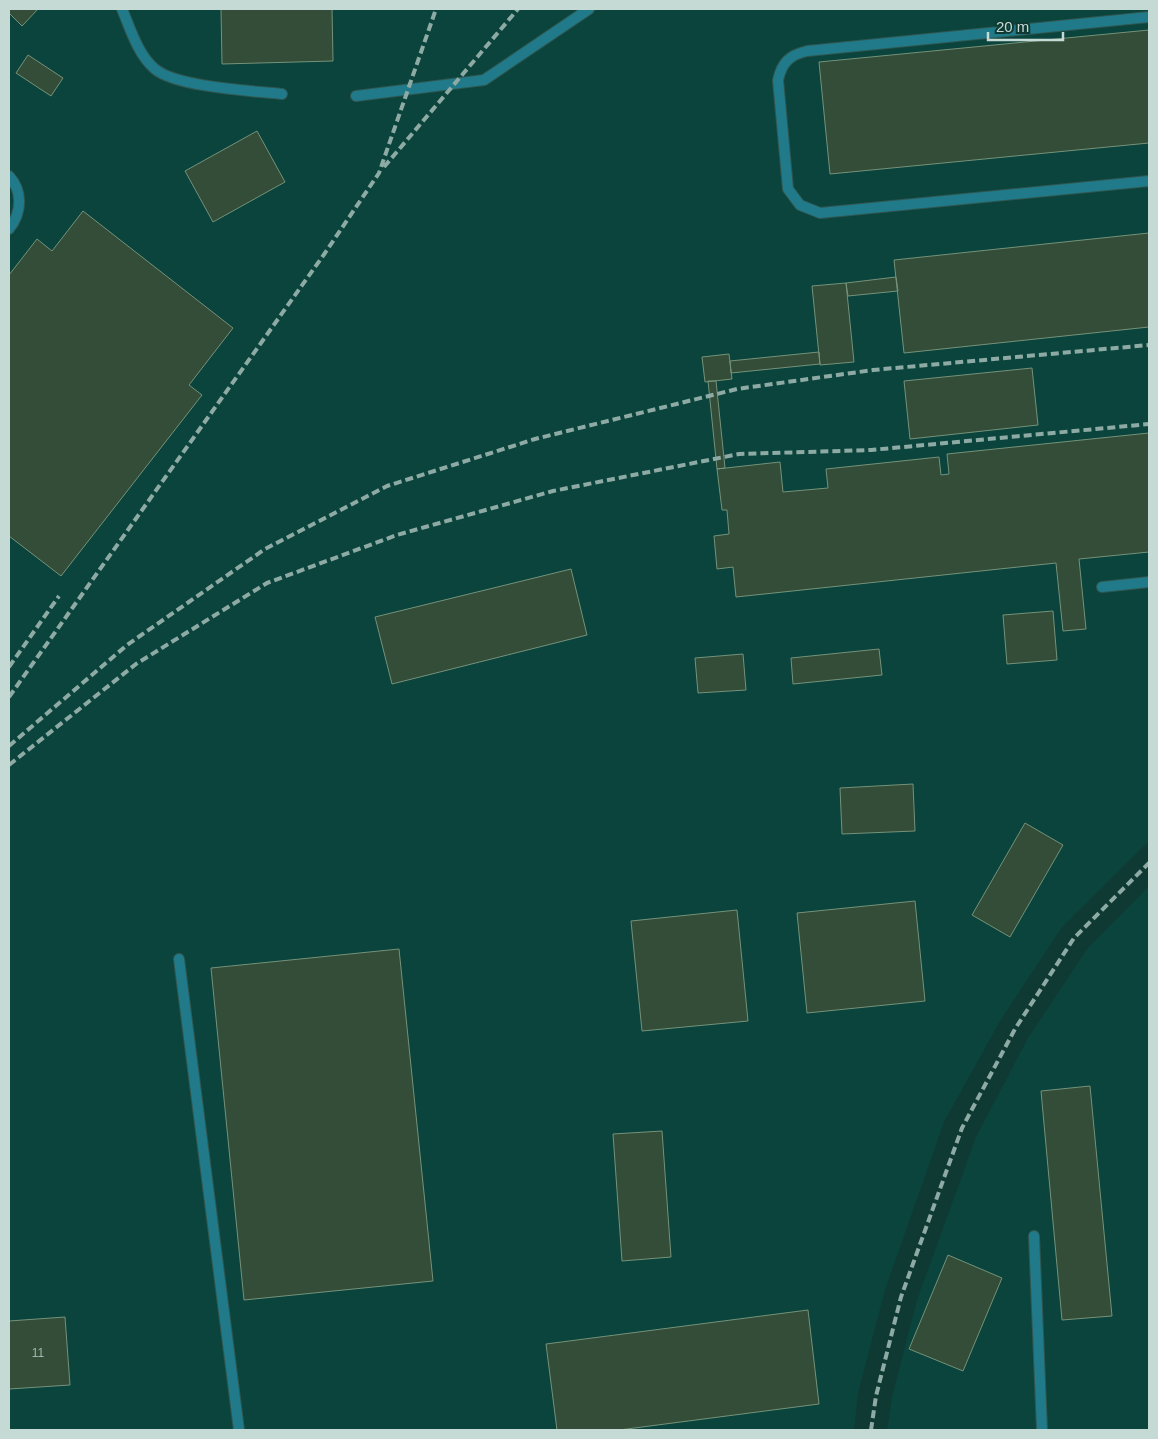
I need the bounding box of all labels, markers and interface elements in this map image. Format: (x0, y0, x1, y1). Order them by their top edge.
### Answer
scale bar (988, 10, 1063, 42)
text: 20 m (996, 18, 1029, 35)
house number: 11 (32, 1346, 45, 1360)

